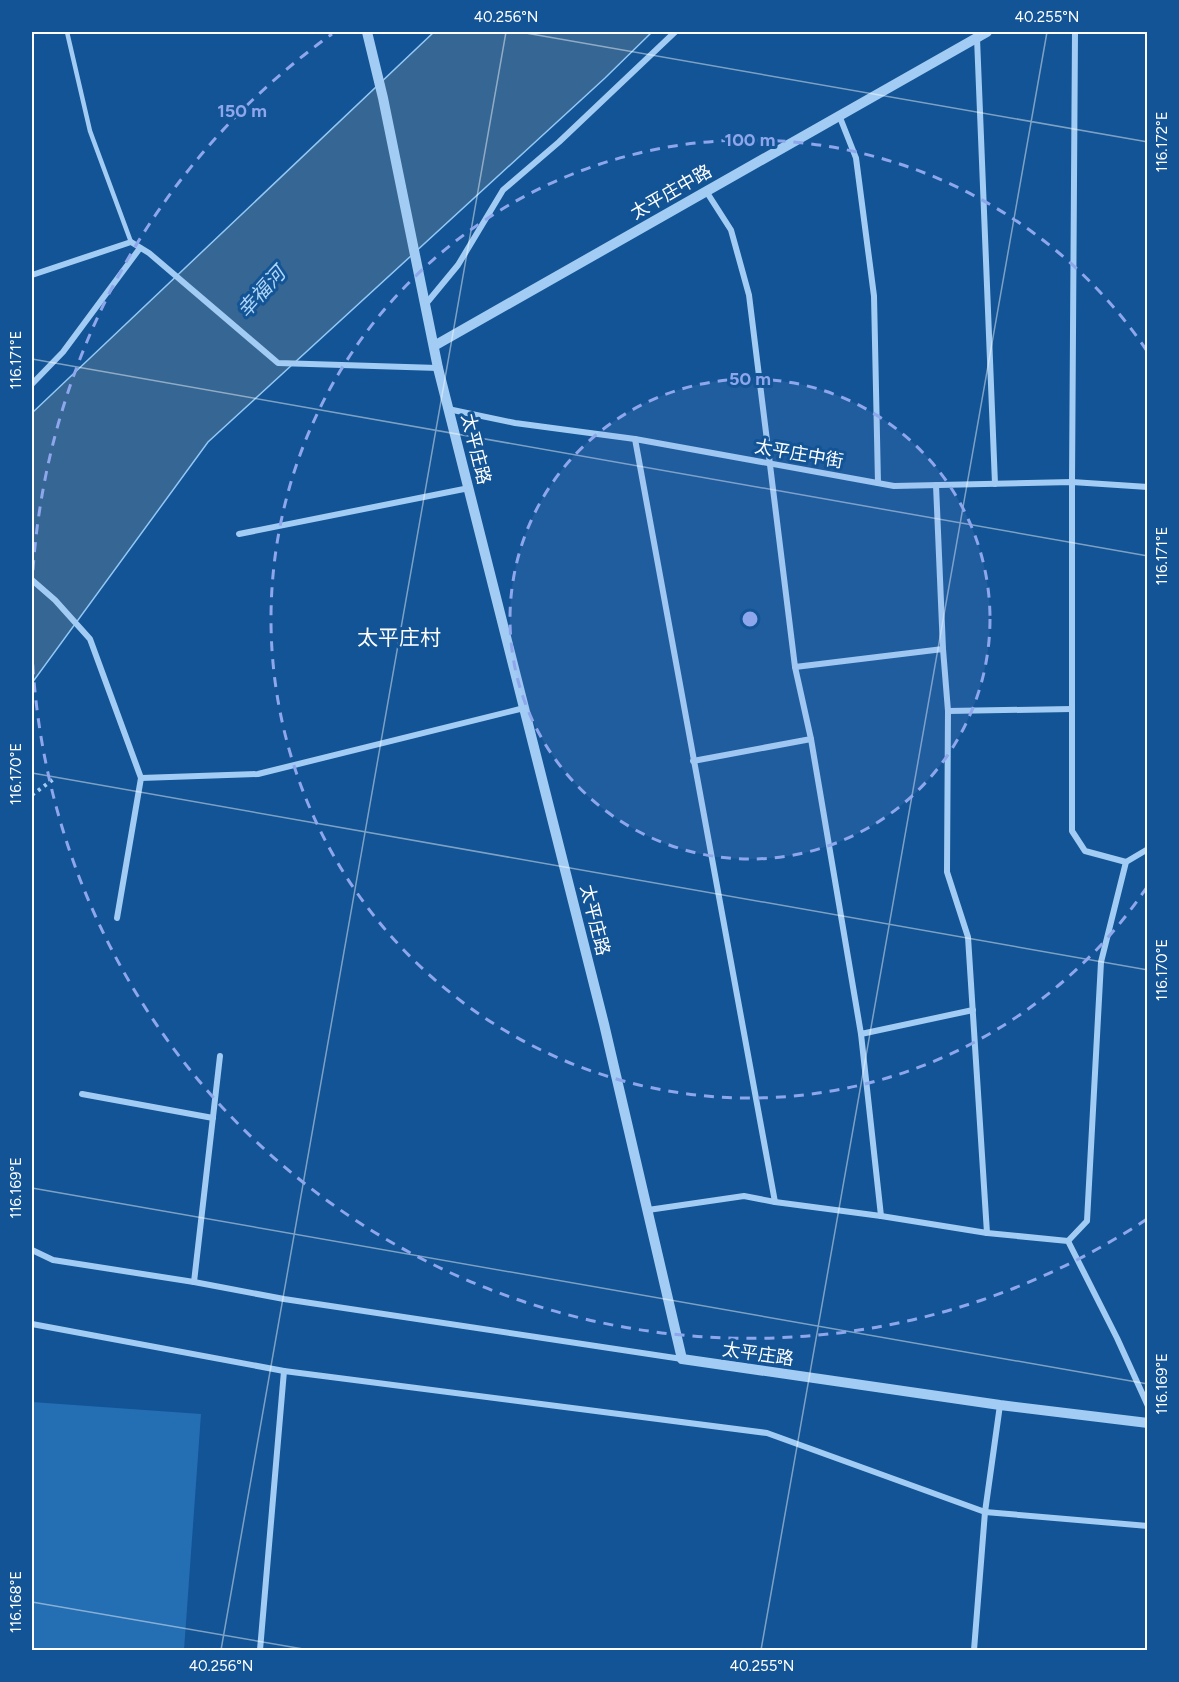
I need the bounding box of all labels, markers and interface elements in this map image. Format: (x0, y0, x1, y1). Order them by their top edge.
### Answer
text: 40.256°N (474, 8, 538, 26)
text: 40.255°N (1015, 8, 1079, 26)
text: 150 m (217, 100, 267, 122)
text: 116.172°E (1153, 111, 1171, 173)
text: 100 m (725, 129, 775, 151)
street label: 太平庄中路 (627, 160, 715, 224)
water label: 幸福河 (232, 259, 293, 322)
text: 116.171°E (7, 331, 25, 389)
text: 50 m (729, 368, 771, 390)
street label: 太平庄路 (457, 411, 495, 487)
street label: 太平庄中街 (753, 435, 845, 473)
text: 116.171°E (1153, 527, 1171, 585)
centre of rings (740, 609, 760, 629)
district label: 太平庄村 (357, 625, 441, 650)
text: 116.170°E (7, 743, 25, 805)
street label: 太平庄路 (576, 882, 614, 958)
text: 116.170°E (1153, 939, 1171, 1001)
text: 116.169°E (7, 1157, 25, 1219)
street label: 太平庄路 (721, 1338, 795, 1370)
text: 116.169°E (1153, 1353, 1171, 1415)
text: 116.168°E (7, 1571, 25, 1633)
text: 40.256°N (189, 1657, 253, 1675)
text: 40.255°N (730, 1657, 794, 1675)

